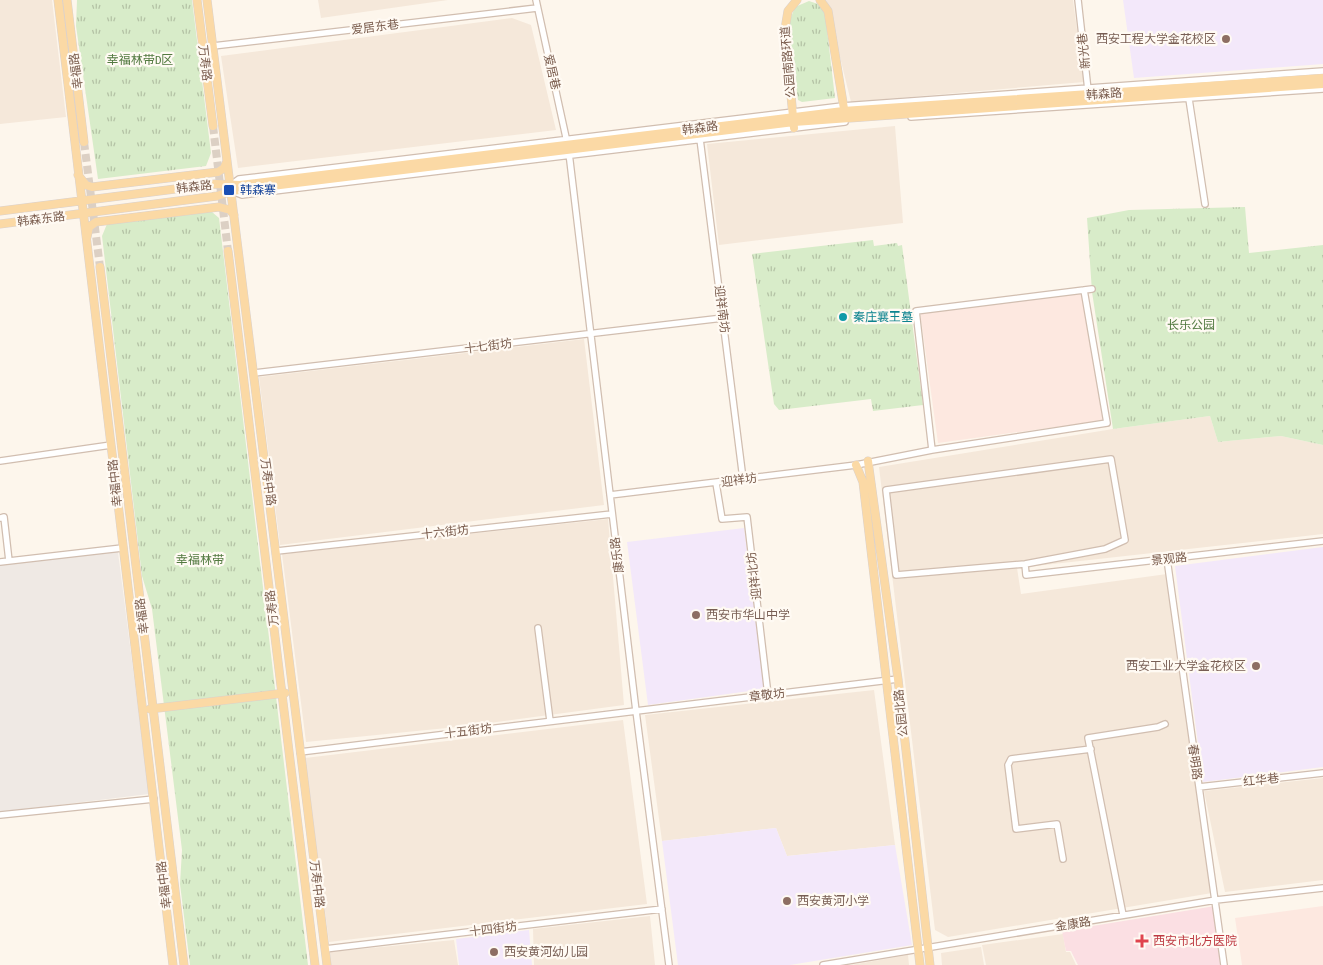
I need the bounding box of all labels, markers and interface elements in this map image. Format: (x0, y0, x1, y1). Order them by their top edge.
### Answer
street label: 爱居东巷 (350, 17, 400, 37)
street label: 公园南路环道 (778, 26, 798, 98)
street label: 新光巷 (1075, 32, 1093, 70)
place label: 西安工程大学金花校区 (1096, 32, 1216, 46)
marker: 西安工程大学金花校区 (1220, 33, 1232, 45)
street label: 万寿路 (196, 44, 214, 82)
street label: 幸福路 (67, 52, 85, 90)
park label: 幸福林带D区 (107, 53, 173, 67)
street label: 爱居巷 (541, 53, 563, 91)
street label: 韩森路 (1086, 86, 1122, 102)
street label: 韩森路 (681, 119, 719, 137)
street label: 韩森路 (175, 178, 213, 196)
marker: 韩森寨 (222, 183, 236, 197)
place label: 韩森寨 (240, 183, 276, 197)
street label: 韩森东路 (16, 209, 66, 229)
street label: 迎祥南坊 (712, 284, 732, 334)
place label: 秦庄襄王墓 (853, 310, 913, 324)
marker: 秦庄襄王墓 (837, 311, 849, 323)
park label: 长乐公园 (1167, 318, 1215, 332)
street label: 十七街坊 (463, 336, 513, 356)
street label: 万寿中路 (258, 457, 278, 507)
street label: 幸福中路 (106, 458, 124, 508)
street label: 迎祥坊 (720, 471, 758, 489)
street label: 十六街坊 (420, 523, 470, 541)
street label: 康乐路 (608, 536, 626, 574)
street label: 景观路 (1150, 550, 1188, 568)
street label: 迎祥北坊 (744, 551, 764, 601)
park label: 幸福林带 (176, 553, 224, 567)
street label: 万寿路 (263, 589, 281, 627)
street label: 幸福路 (133, 597, 151, 635)
place label: 西安市华山中学 (706, 608, 790, 622)
marker: 西安市华山中学 (690, 609, 702, 621)
place label: 西安工业大学金花校区 (1126, 659, 1246, 673)
marker: 西安工业大学金花校区 (1250, 660, 1262, 672)
street label: 章敬坊 (748, 686, 786, 704)
street label: 公园北路 (892, 688, 910, 738)
street label: 十五街坊 (443, 721, 493, 741)
street label: 春明路 (1186, 743, 1204, 781)
street label: 红华巷 (1242, 771, 1280, 789)
street label: 万寿中路 (307, 859, 327, 909)
street label: 幸福中路 (154, 860, 174, 910)
place label: 西安黄河小学 (797, 894, 869, 908)
marker: 西安黄河小学 (781, 895, 793, 907)
street label: 金康路 (1054, 914, 1092, 934)
street label: 十四街坊 (468, 919, 518, 939)
marker: 西安市北方医院 (1135, 934, 1149, 948)
place label: 西安市北方医院 (1153, 934, 1237, 948)
place label: 西安黄河幼儿园 (504, 945, 588, 959)
marker: 西安黄河幼儿园 (488, 946, 500, 958)

